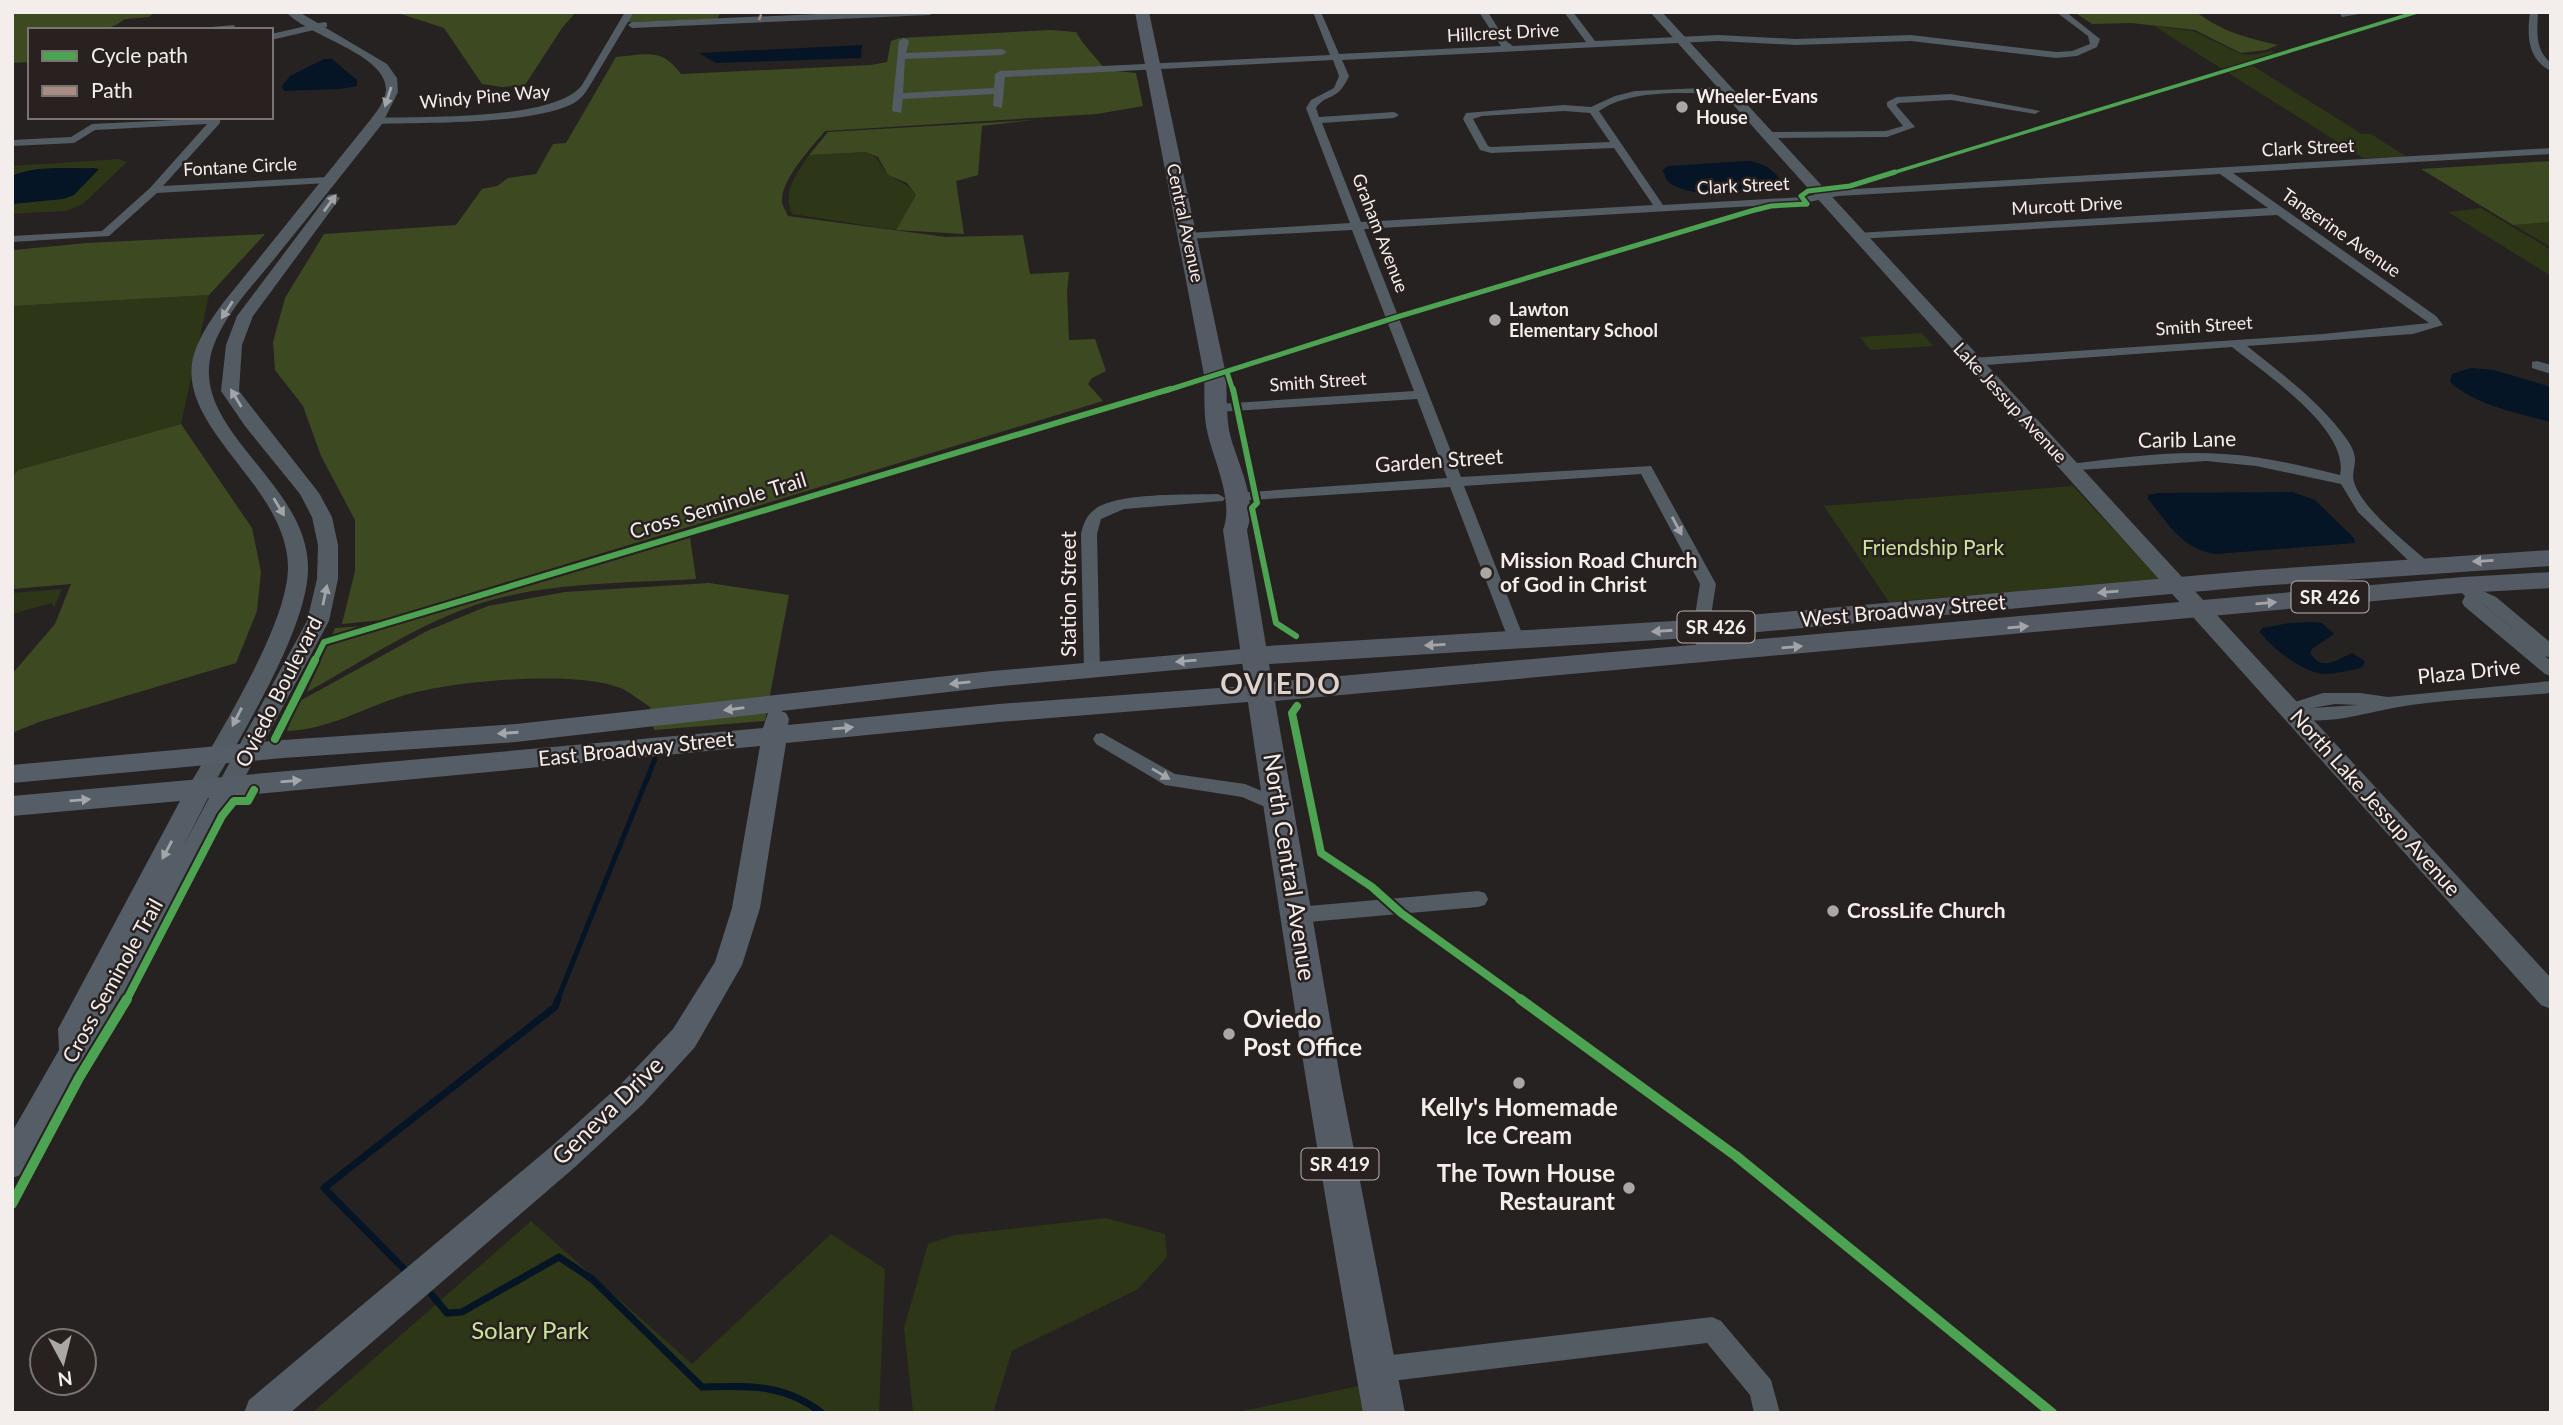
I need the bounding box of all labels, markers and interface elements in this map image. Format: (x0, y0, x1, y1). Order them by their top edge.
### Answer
street label: Hillcrest Drive (1446, 18, 1560, 46)
legend (28, 28, 273, 119)
text: Cycle path (91, 42, 188, 67)
text: Path (91, 77, 133, 102)
street label: Windy Pine Way (419, 79, 552, 113)
place label: Wheeler-Evans House (1696, 85, 1818, 128)
one-way arrow (383, 87, 393, 108)
marker: Wheeler-Evans House (1674, 99, 1690, 115)
street label: Clark Street (2261, 134, 2355, 160)
street label: Fontane Circle (182, 152, 297, 180)
street label: Central Avenue (1163, 161, 1209, 284)
street label: Graham Avenue (1348, 170, 1414, 295)
street label: Clark Street (1696, 172, 1790, 198)
street label: Tangerine Avenue (2278, 183, 2405, 281)
street label: Murcott Drive (2011, 191, 2123, 219)
one-way arrow (322, 194, 337, 212)
place label: Lawton Elementary School (1509, 298, 1658, 341)
one-way arrow (220, 301, 234, 319)
street label: Smith Street (2155, 311, 2254, 339)
marker: Lawton Elementary School (1487, 312, 1503, 328)
street label: Lake Jessup Avenue (1949, 338, 2072, 467)
street label: Smith Street (1269, 367, 1368, 395)
one-way arrow (230, 388, 243, 408)
street label: Carib Lane (2138, 425, 2236, 452)
street label: Garden Street (1374, 443, 1504, 476)
street label: Cross Seminole Trail (626, 466, 809, 543)
one-way arrow (272, 497, 284, 517)
one-way arrow (1671, 516, 1683, 536)
street label: Station Street (1055, 531, 1080, 657)
park label: Friendship Park (1862, 534, 2004, 559)
place label: Mission Road Church of God in Christ (1500, 547, 1697, 596)
one-way arrow (2471, 556, 2493, 567)
marker: Mission Road Church of God in Christ (1478, 565, 1494, 581)
road number: SR 426 (2292, 582, 2368, 612)
one-way arrow (320, 584, 331, 606)
one-way arrow (2097, 587, 2119, 598)
street label: West Broadway Street (1799, 588, 2007, 631)
one-way arrow (2255, 597, 2277, 608)
street label: Oviedo Boulevard (229, 612, 326, 771)
road number: SR 426 (1678, 612, 1754, 642)
one-way arrow (2007, 621, 2029, 632)
one-way arrow (1651, 626, 1673, 637)
one-way arrow (1424, 639, 1446, 650)
one-way arrow (1781, 642, 1803, 653)
street label: Plaza Drive (2416, 653, 2522, 688)
one-way arrow (1175, 656, 1197, 667)
district label: OVIEDO (1220, 666, 1342, 700)
one-way arrow (948, 678, 970, 689)
one-way arrow (723, 703, 745, 714)
street label: North Lake Jessup Avenue (2286, 704, 2467, 900)
one-way arrow (232, 707, 243, 727)
one-way arrow (832, 722, 854, 733)
street label: East Broadway Street (537, 725, 735, 770)
one-way arrow (496, 728, 518, 739)
street label: North Central Avenue (1258, 751, 1323, 982)
one-way arrow (1151, 768, 1170, 780)
one-way arrow (280, 775, 302, 786)
one-way arrow (69, 794, 91, 805)
one-way arrow (162, 840, 173, 860)
street label: Cross Seminole Trail (56, 894, 167, 1067)
place label: CrossLife Church (1847, 897, 2006, 922)
marker: CrossLife Church (1825, 903, 1841, 919)
place label: Oviedo Post Office (1243, 1004, 1362, 1061)
marker: Oviedo Post Office (1221, 1026, 1237, 1042)
street label: Geneva Drive (545, 1050, 669, 1170)
marker: Kelly's Homemade Ice Cream (1511, 1075, 1527, 1091)
place label: Kelly's Homemade Ice Cream (1420, 1092, 1618, 1149)
road number: SR 419 (1302, 1148, 1378, 1180)
place label: The Town House Restaurant (1437, 1158, 1615, 1215)
marker: The Town House Restaurant (1621, 1180, 1637, 1196)
park label: Solary Park (471, 1315, 590, 1344)
north arrow (28, 1327, 98, 1397)
text: N (56, 1367, 74, 1392)

